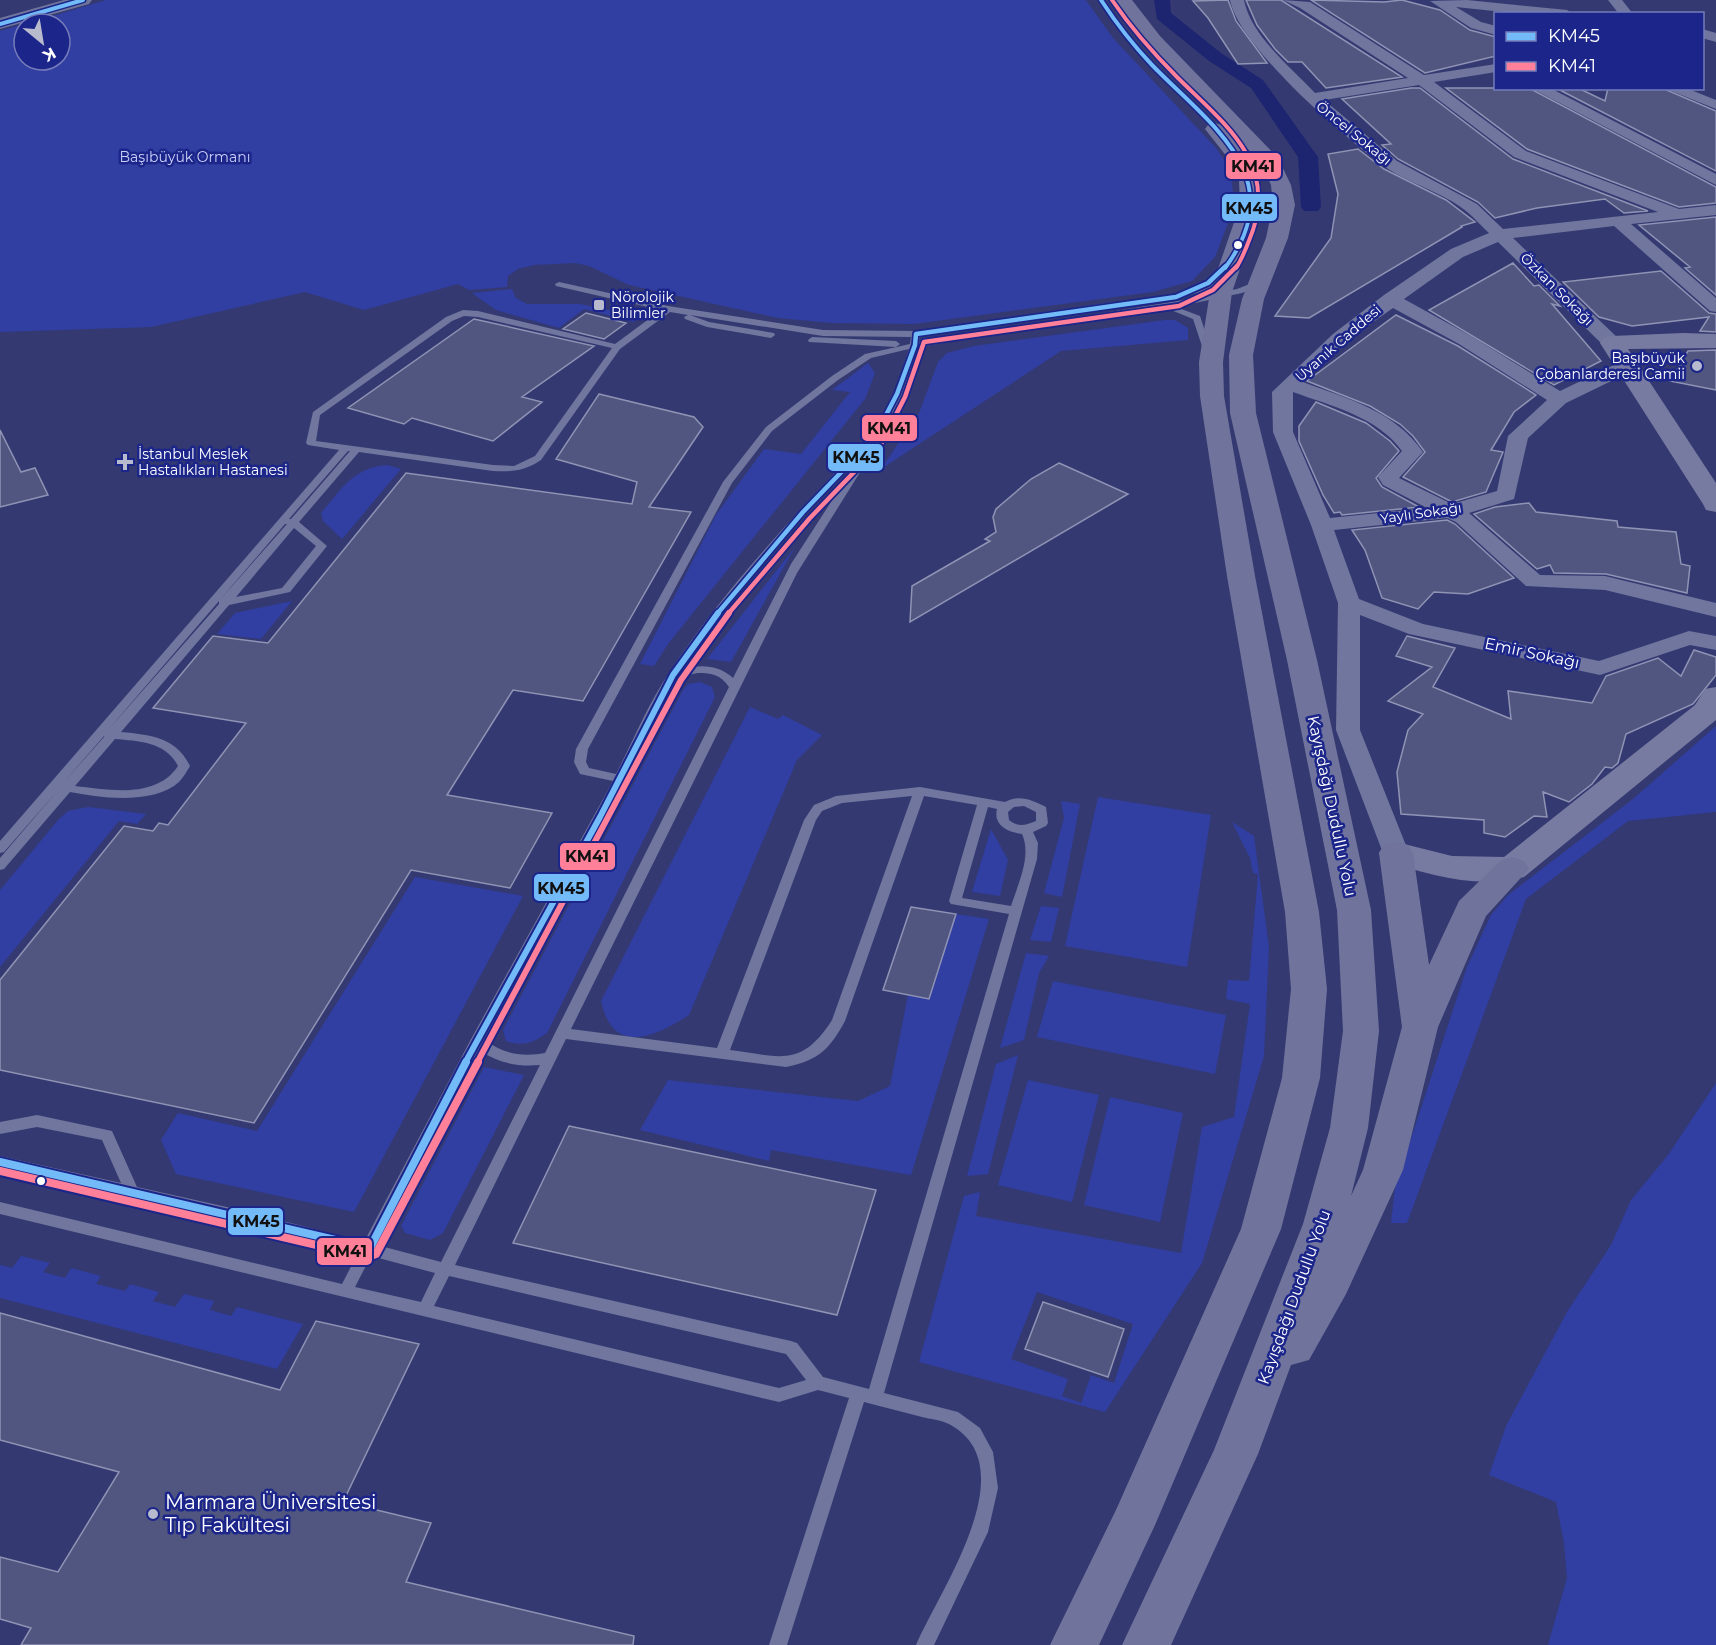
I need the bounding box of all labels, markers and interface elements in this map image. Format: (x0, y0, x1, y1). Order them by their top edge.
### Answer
north arrow (12, 12, 72, 72)
legend (1494, 12, 1704, 90)
text: KM45 (1548, 25, 1600, 47)
text: K (38, 43, 59, 66)
text: KM41 (1548, 55, 1596, 77)
street label: Öncel Sokağı (1313, 97, 1395, 169)
park label: Başıbüyük Ormanı (120, 148, 250, 166)
line badge: KM41 (1225, 152, 1282, 180)
text: KM41 (1231, 157, 1275, 176)
line badge: KM45 (1221, 193, 1278, 222)
text: KM45 (1225, 199, 1273, 218)
unlabelled marker (1232, 239, 1244, 251)
street label: Özkan Sokağı (1517, 249, 1597, 329)
place label: Nörolojik Bilimler (611, 288, 674, 322)
marker: Nörolojik Bilimler (592, 298, 606, 312)
street label: Uyanık Caddesi (1291, 301, 1385, 385)
place label: Başıbüyük Çobanlarderesi Camii (1535, 349, 1686, 383)
marker: Başıbüyük Çobanlarderesi Camii (1690, 359, 1704, 373)
line badge: KM41 (861, 414, 918, 442)
text: KM41 (867, 419, 911, 438)
line badge: KM45 (827, 443, 884, 472)
place label: İstanbul Meslek Hastalıkları Hastanesi (138, 445, 288, 479)
text: KM45 (832, 448, 880, 467)
marker: İstanbul Meslek Hastalıkları Hastanesi (116, 453, 134, 471)
street label: Yaylı Sokağı (1379, 498, 1463, 528)
street label: Emir Sokağı (1483, 634, 1581, 672)
street label: Kayışdağı Dudullu Yolu (1304, 714, 1360, 898)
line badge: KM41 (559, 842, 616, 871)
text: KM41 (565, 847, 609, 866)
line badge: KM45 (533, 873, 590, 902)
text: KM45 (537, 879, 585, 898)
unlabelled marker (35, 1175, 47, 1187)
line badge: KM45 (227, 1207, 284, 1236)
street label: Kayışdağı Dudullu Yolu (1254, 1207, 1334, 1387)
text: KM45 (232, 1212, 280, 1231)
line badge: KM41 (316, 1237, 373, 1266)
text: KM41 (323, 1242, 367, 1261)
place label: Marmara Üniversitesi Tıp Fakültesi (165, 1490, 376, 1537)
marker: Marmara Üniversitesi Tıp Fakültesi (146, 1507, 160, 1521)

